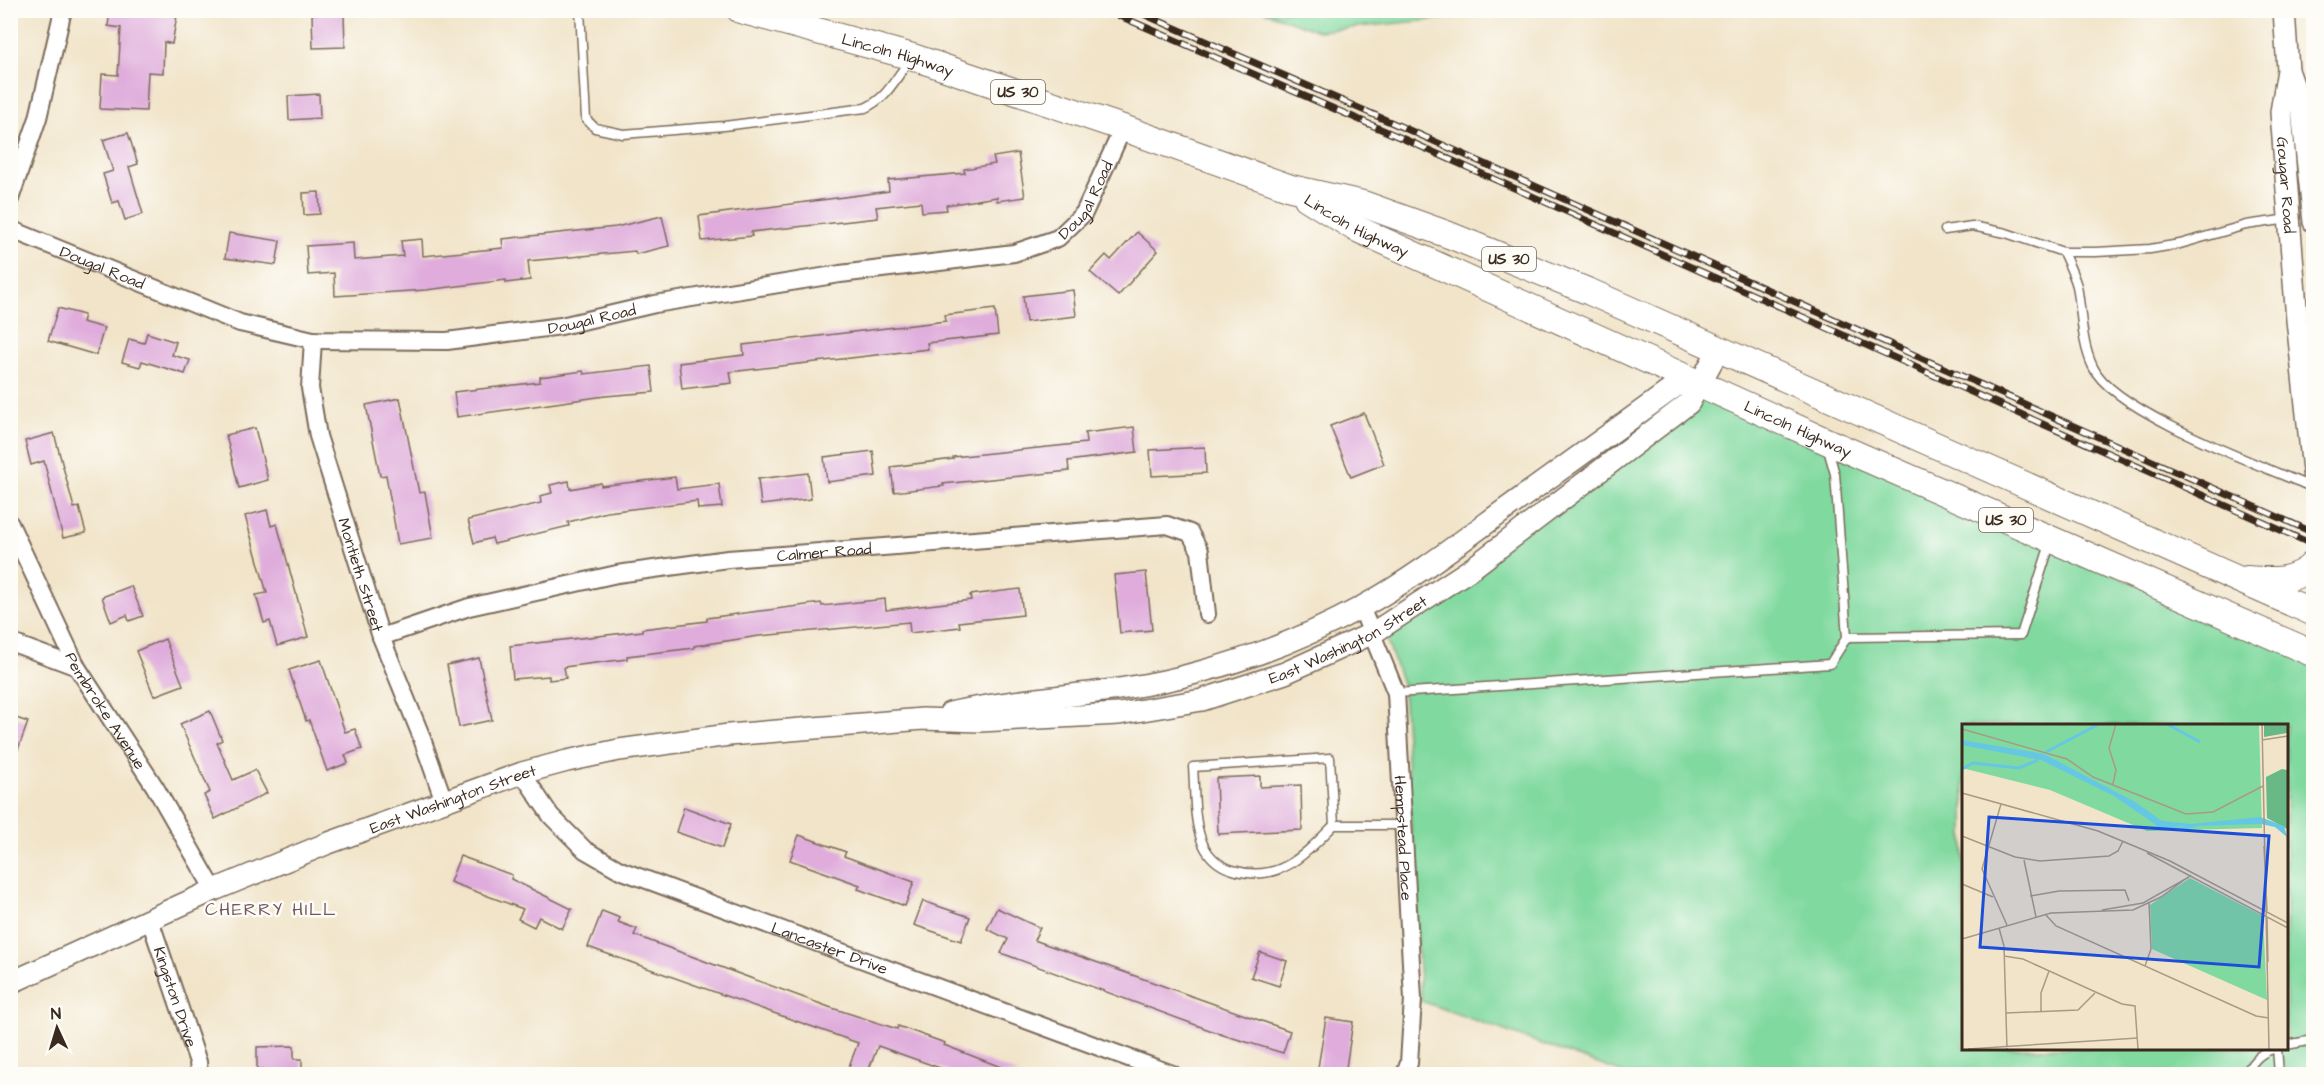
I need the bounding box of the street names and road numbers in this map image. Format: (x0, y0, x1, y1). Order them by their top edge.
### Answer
street label: Lincoln Highway (839, 28, 957, 83)
road number: US 30 (991, 80, 1045, 104)
street label: Gougar Road (2271, 136, 2300, 234)
street label: Dougal Road (1053, 157, 1119, 244)
street label: Lincoln Highway (1300, 189, 1412, 264)
street label: Dougal Road (57, 241, 148, 295)
road number: US 30 (1482, 247, 1536, 271)
street label: Dougal Road (547, 299, 638, 340)
street label: Lincoln Highway (1741, 395, 1855, 464)
road number: US 30 (1979, 508, 2033, 532)
street label: Montieth Street (332, 515, 389, 635)
street label: Calmer Road (776, 538, 872, 567)
street label: East Washington Street (1266, 590, 1432, 690)
street label: Pembroke Avenue (60, 649, 151, 774)
street label: East Washington Street (367, 760, 539, 839)
street label: Hempstead Place (1389, 775, 1418, 901)
street label: Lancaster Drive (768, 917, 891, 980)
street label: Kingston Drive (148, 944, 202, 1051)

